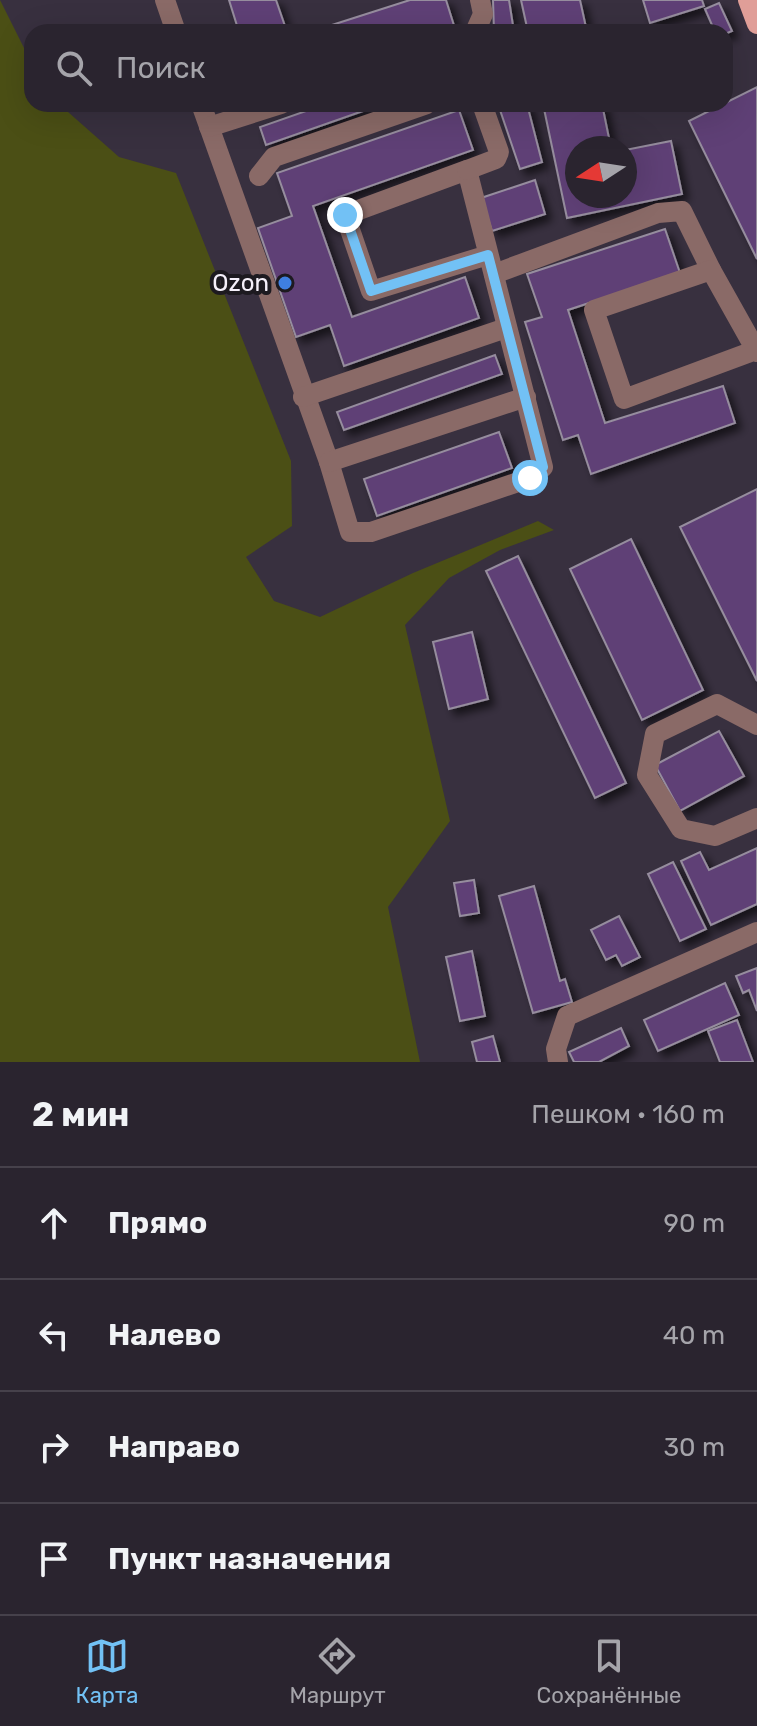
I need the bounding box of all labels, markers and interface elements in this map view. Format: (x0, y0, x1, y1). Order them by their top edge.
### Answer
search box (24, 24, 733, 112)
icon: search (52, 46, 96, 90)
text: Поиск (116, 50, 206, 86)
north arrow (565, 136, 637, 208)
route end (327, 197, 363, 233)
place label: Ozon (212, 269, 269, 297)
marker: Ozon (276, 274, 294, 292)
route start (512, 460, 548, 496)
text: 2 мин (32, 1094, 129, 1135)
text: Пешком · 160 m (531, 1099, 725, 1130)
icon: ahead (32, 1201, 76, 1245)
text: Прямо (108, 1205, 207, 1241)
text: 90 m (664, 1208, 725, 1239)
icon: left (32, 1313, 76, 1357)
text: Налево (108, 1317, 221, 1353)
text: 40 m (663, 1320, 725, 1351)
icon: right (32, 1425, 76, 1469)
text: Направо (108, 1429, 240, 1465)
text: 30 m (663, 1432, 725, 1463)
icon: arrive (32, 1537, 76, 1581)
text: Пункт назначения (108, 1541, 391, 1577)
tab: Карта (76, 1634, 138, 1709)
tab: Маршрут (289, 1634, 385, 1709)
tab: Сохранённые (537, 1634, 681, 1709)

